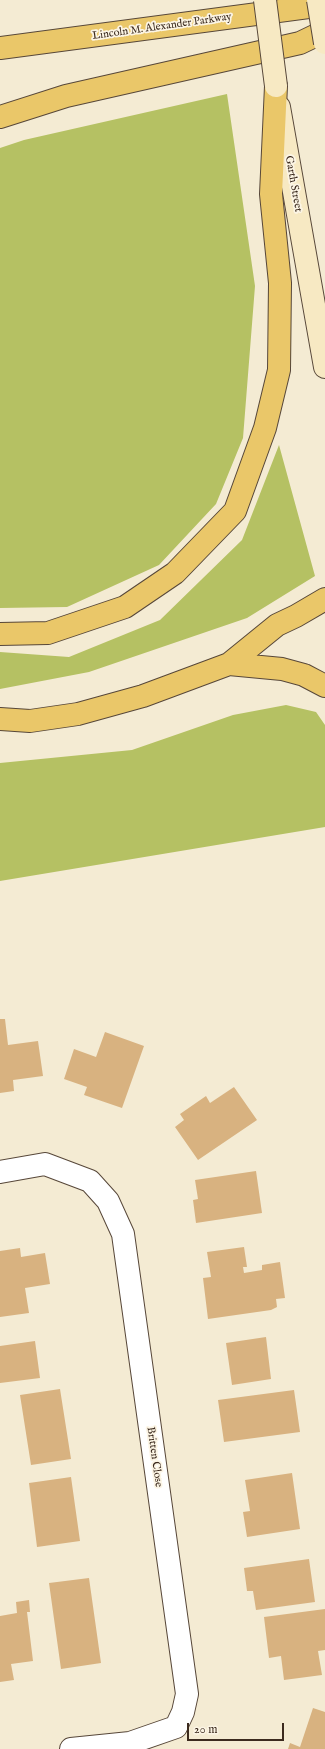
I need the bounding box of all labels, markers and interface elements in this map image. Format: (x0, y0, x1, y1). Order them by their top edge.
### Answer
street label: Lincoln M. Alexander Parkway (92, 11, 232, 43)
street label: Garth Street (282, 155, 304, 213)
street label: Britten Close (143, 1426, 165, 1488)
scale bar (189, 1715, 286, 1741)
text: 20 m (194, 1722, 217, 1737)

